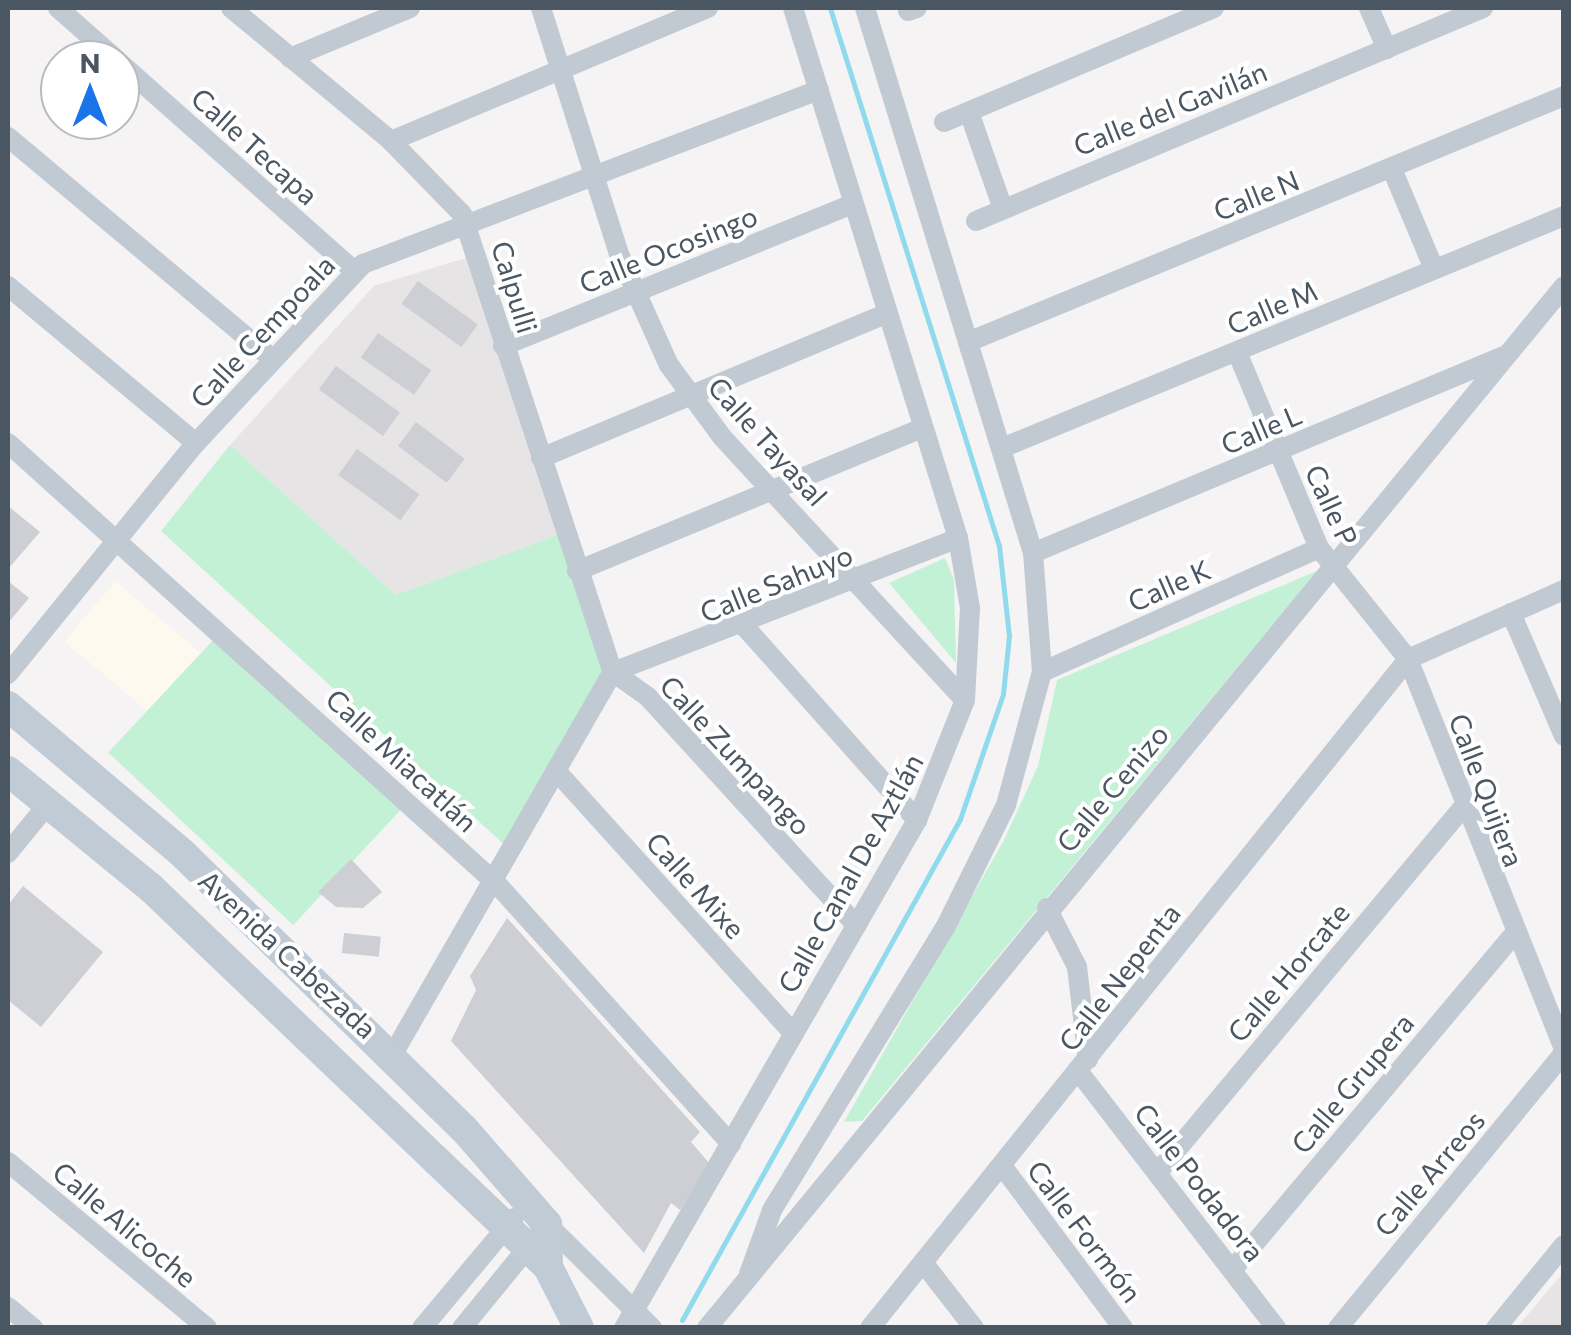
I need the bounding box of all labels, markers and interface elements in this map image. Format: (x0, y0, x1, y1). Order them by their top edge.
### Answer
north arrow (40, 40, 140, 140)
text: N (80, 45, 101, 79)
street label: Calle del Gavilán (1068, 54, 1272, 162)
street label: Calle Tecapa (185, 81, 325, 211)
street label: Calle N (1208, 163, 1304, 227)
street label: Calle Ocosingo (574, 198, 762, 300)
street label: Calpulli (485, 237, 545, 337)
street label: Calle Cempoala (183, 248, 341, 414)
street label: Calle M (1222, 273, 1322, 341)
street label: Calle Tayasal (702, 370, 834, 512)
street label: Calle L (1216, 397, 1306, 461)
street label: Calle P (1299, 459, 1365, 551)
street label: Calle Sahuyo (695, 537, 857, 629)
street label: Calle K (1122, 552, 1216, 618)
street label: Calle Zumpango (653, 668, 819, 842)
street label: Calle Miacatlán (319, 681, 485, 839)
street label: Calle Quijera (1442, 709, 1532, 871)
street label: Calle Cenizo (1049, 717, 1175, 859)
street label: Calle Canal De Aztlán (770, 748, 930, 998)
street label: Calle Mixe (640, 825, 752, 945)
street label: Avenida Cabezada (192, 863, 384, 1045)
street label: Calle Horcate (1220, 896, 1356, 1048)
street label: Calle Nepenta (1051, 897, 1187, 1057)
street label: Calle Grupera (1284, 1006, 1420, 1160)
street label: Calle Podadora (1128, 1096, 1272, 1268)
street label: Calle Arreos (1367, 1103, 1491, 1243)
street label: Calle Alicoche (46, 1154, 204, 1294)
street label: Calle Formón (1021, 1154, 1149, 1308)

